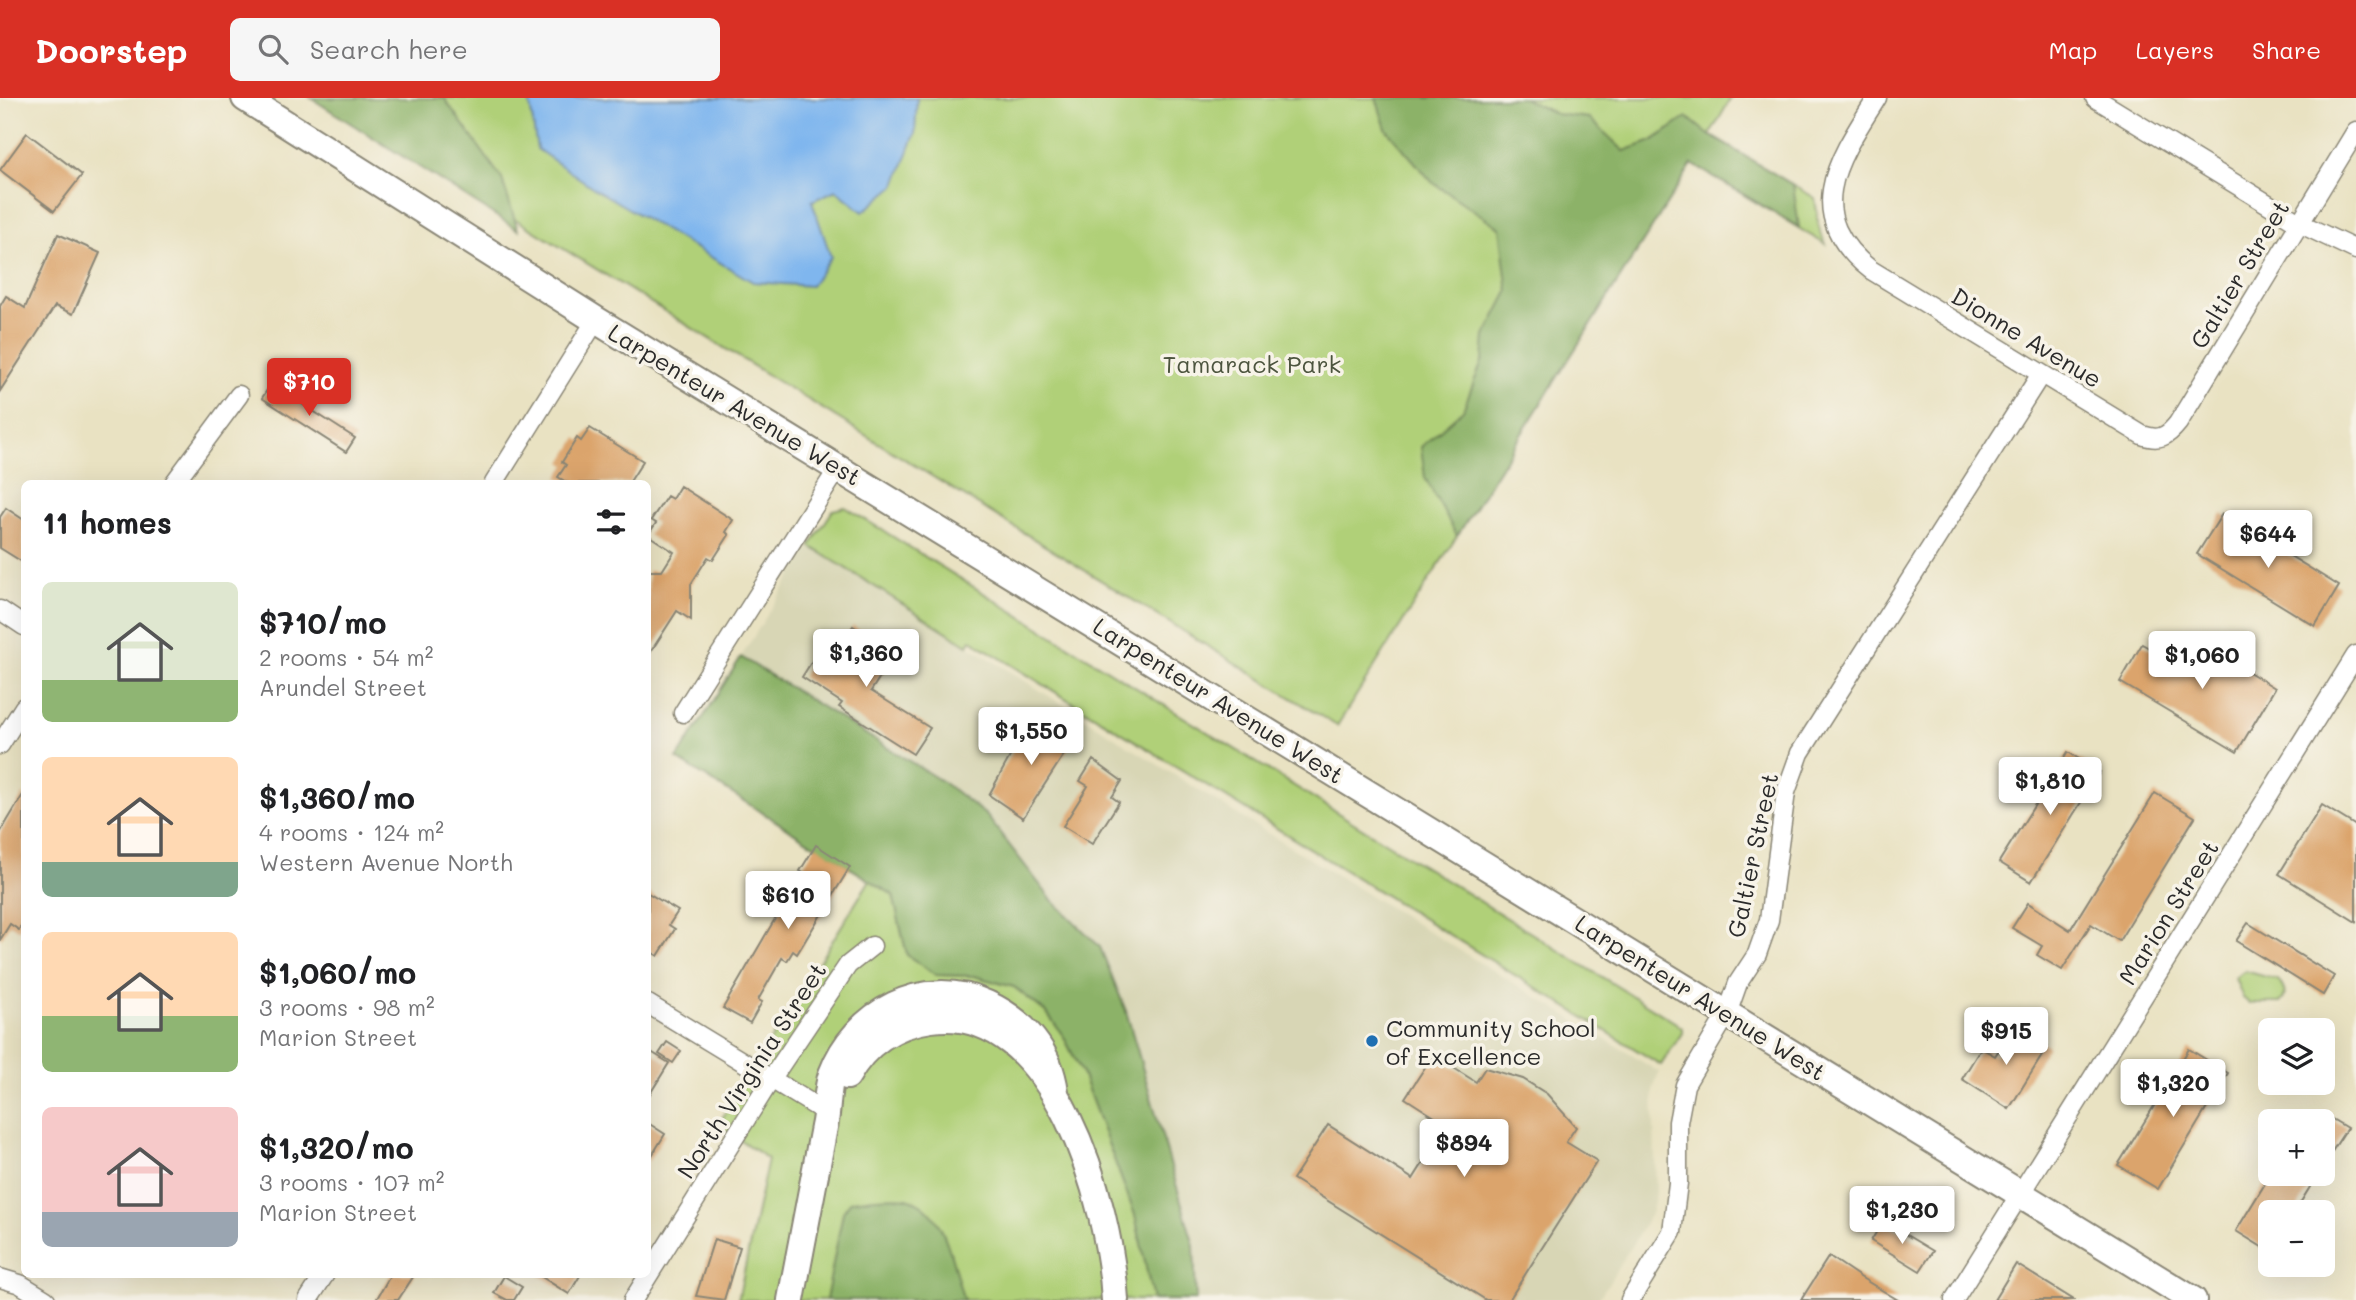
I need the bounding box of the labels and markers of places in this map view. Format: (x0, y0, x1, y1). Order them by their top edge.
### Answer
pin: $710 (268, 358, 350, 418)
pin: $644 (2227, 510, 2309, 570)
pin: $1,360 (809, 630, 923, 689)
pin: $1,060 (2145, 632, 2259, 691)
pin: $1,550 (974, 708, 1088, 767)
pin: $1,810 (1993, 758, 2107, 817)
pin: $610 (747, 872, 829, 931)
pin: $915 (1965, 1007, 2047, 1067)
place label: Community School of Excellence (1386, 1012, 1596, 1071)
marker: Community School of Excellence (1364, 1033, 1380, 1049)
pin: $1,320 (2116, 1060, 2230, 1119)
pin: $894 (1423, 1119, 1505, 1179)
pin: $1,230 (1845, 1186, 1959, 1246)

